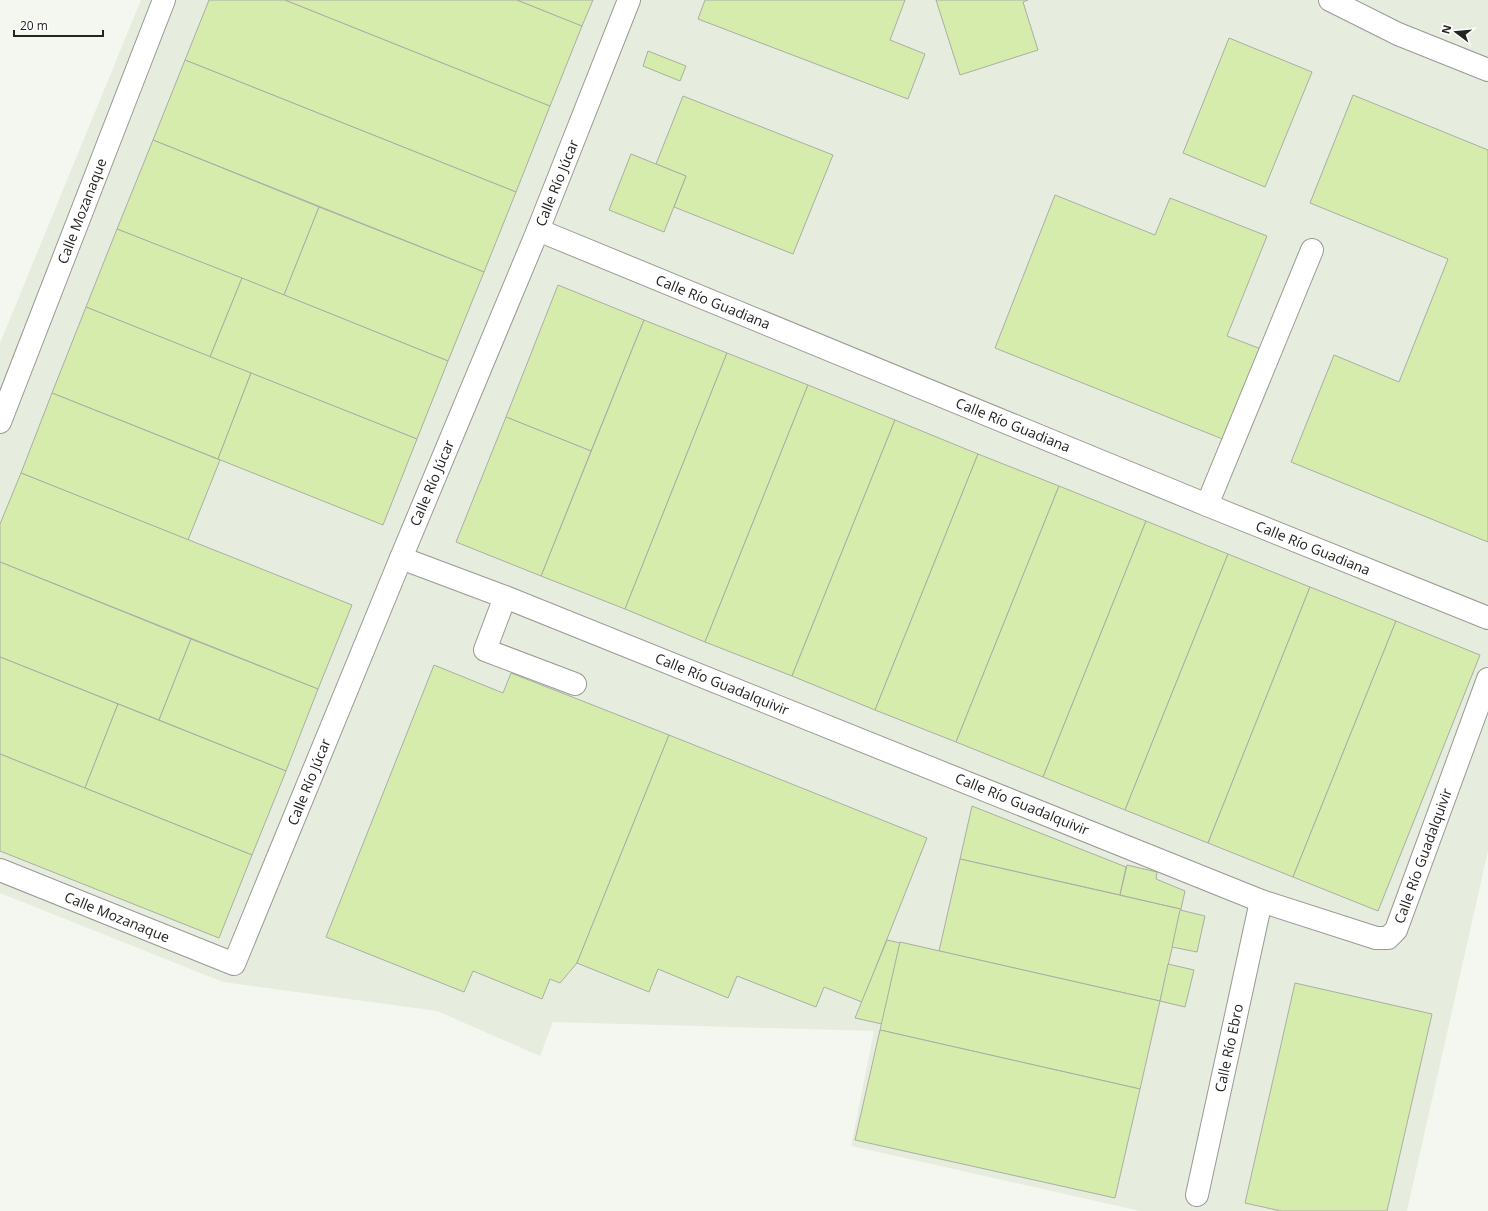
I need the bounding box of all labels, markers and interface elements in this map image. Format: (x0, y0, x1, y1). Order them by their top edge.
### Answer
scale bar (14, 12, 103, 38)
north arrow (1436, 12, 1476, 52)
text: 20 m (20, 17, 48, 34)
text: N (1437, 23, 1454, 35)
street label: Calle Río Júcar (531, 136, 583, 229)
street label: Calle Mozanaque (53, 155, 111, 266)
street label: Calle Río Guadiana (653, 270, 773, 333)
street label: Calle Río Guadiana (953, 393, 1073, 456)
street label: Calle Río Júcar (405, 437, 458, 529)
street label: Calle Río Guadiana (1253, 516, 1373, 579)
street label: Calle Río Guadalquivir (652, 648, 792, 719)
street label: Calle Río Júcar (283, 735, 335, 828)
street label: Calle Río Guadalquivir (952, 768, 1092, 839)
street label: Calle Río Guadalquivir (1389, 785, 1456, 926)
street label: Calle Mozanaque (62, 887, 173, 946)
street label: Calle Río Ebro (1210, 1002, 1247, 1094)

